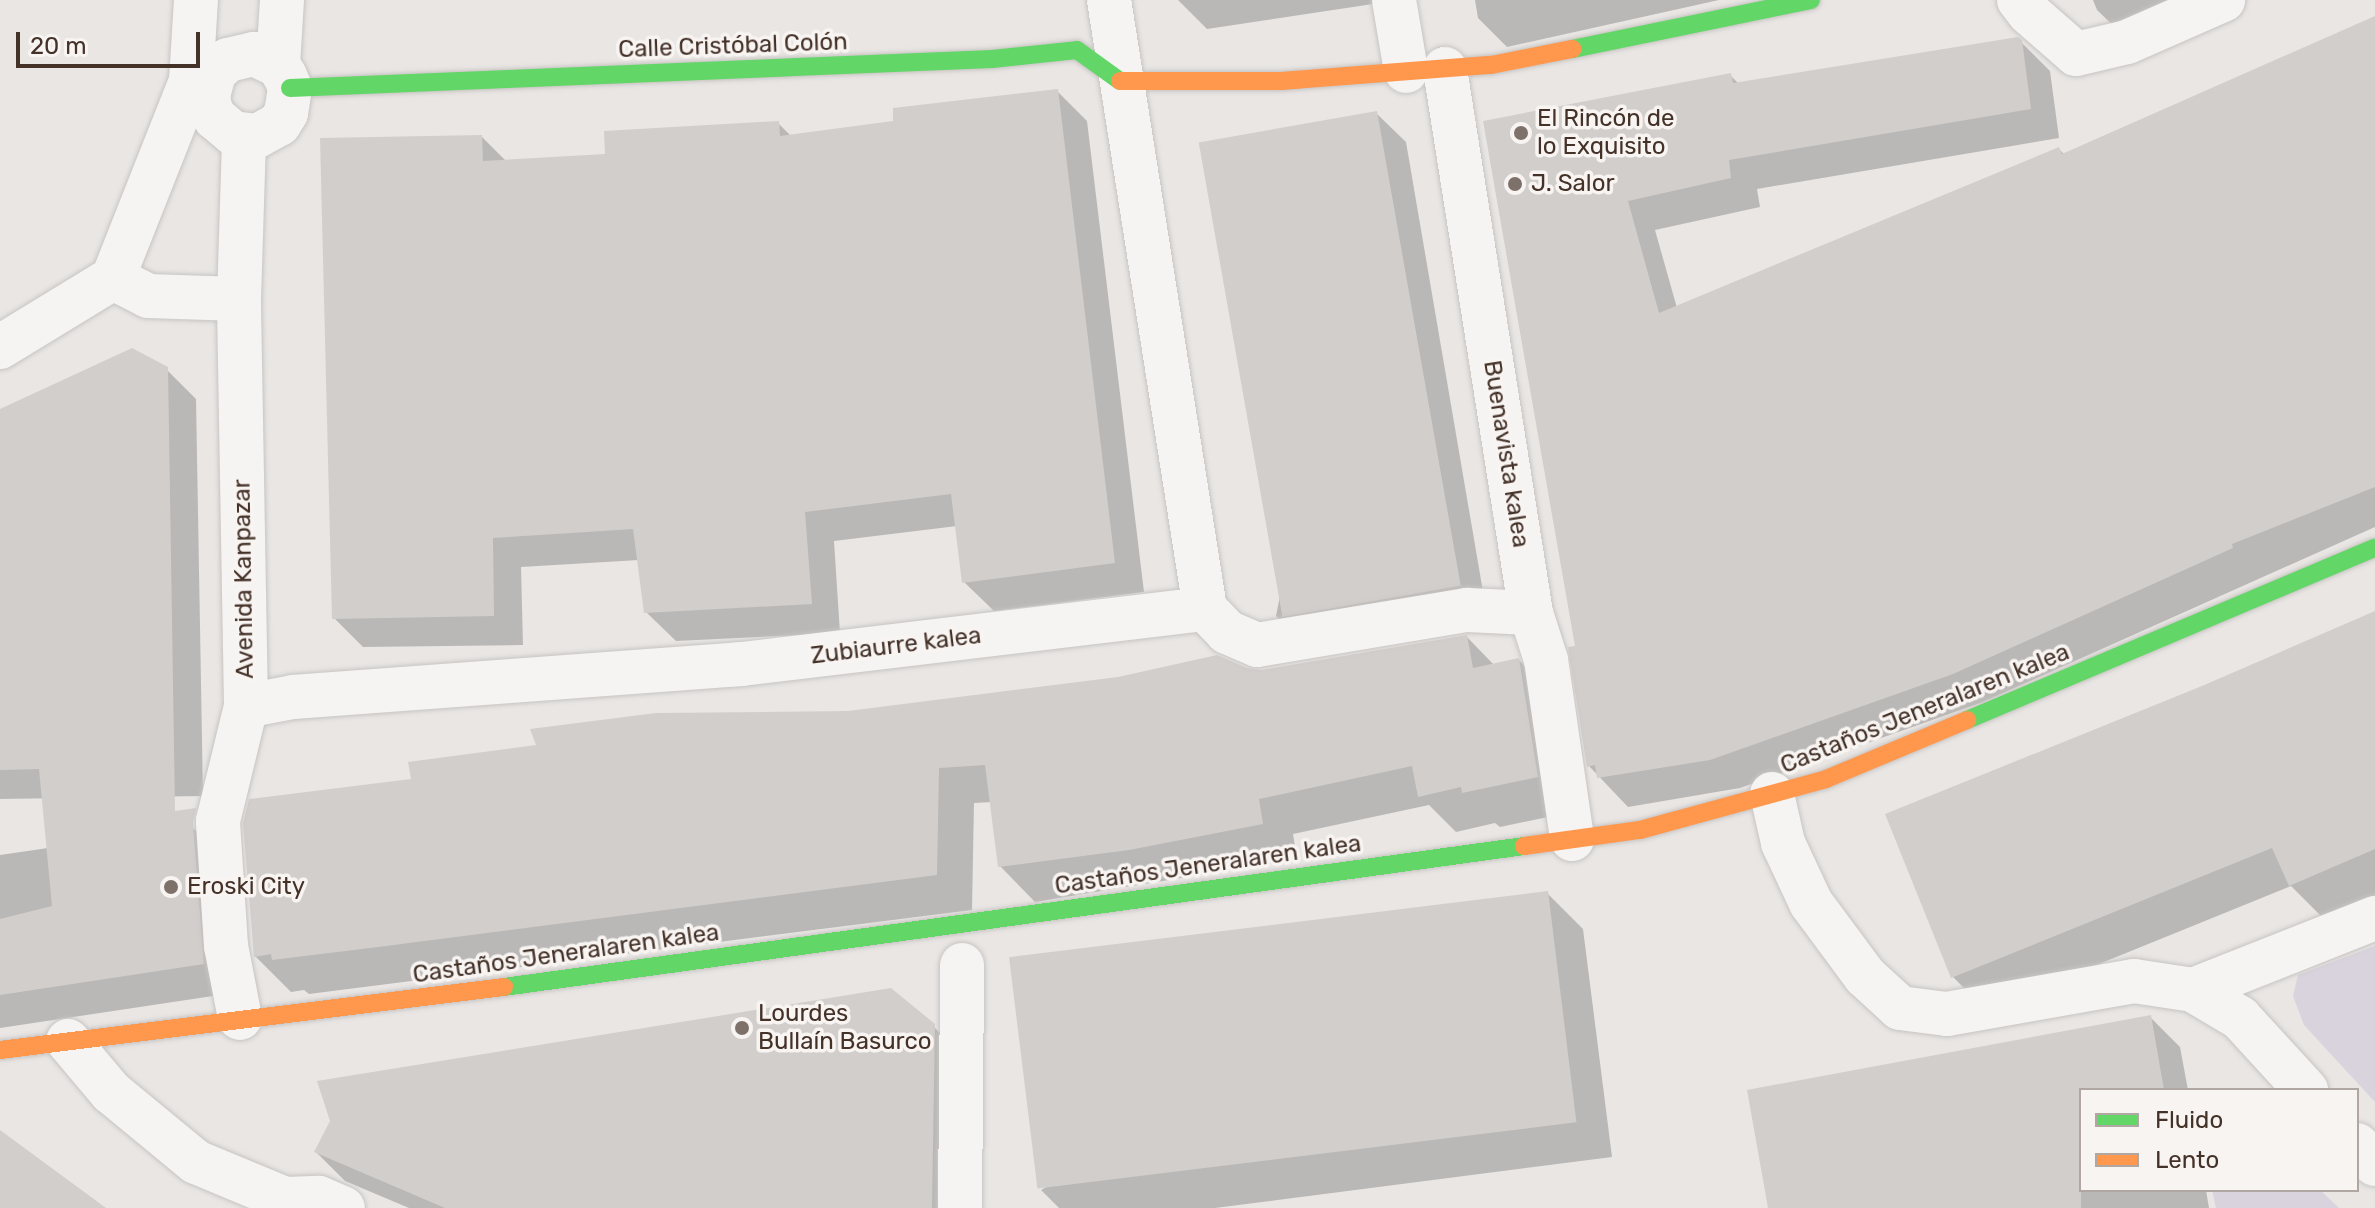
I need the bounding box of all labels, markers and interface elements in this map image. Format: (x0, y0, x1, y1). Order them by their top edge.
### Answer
scale bar (20, 16, 204, 66)
street label: Calle Cristóbal Colón (618, 28, 848, 64)
text: 20 m (30, 32, 87, 60)
place label: El Rincón de lo Exquisito (1537, 105, 1674, 161)
marker: El Rincón de lo Exquisito (1512, 124, 1530, 142)
place label: J. Salor (1531, 170, 1615, 198)
marker: J. Salor (1506, 175, 1524, 193)
street label: Buenavista kalea (1477, 358, 1535, 550)
street label: Avenida Kanpazar (228, 479, 260, 679)
street label: Zubiaurre kalea (809, 621, 983, 671)
street label: Castaños Jeneralaren kalea (1776, 638, 2074, 780)
street label: Castaños Jeneralaren kalea (1053, 829, 1363, 901)
place label: Eroski City (187, 873, 305, 901)
marker: Eroski City (162, 878, 180, 896)
street label: Castaños Jeneralaren kalea (411, 918, 721, 990)
place label: Lourdes Bullaín Basurco (758, 1000, 932, 1056)
marker: Lourdes Bullaín Basurco (733, 1019, 751, 1037)
legend (2079, 1088, 2359, 1192)
text: Fluido (2155, 1106, 2223, 1134)
text: Lento (2155, 1146, 2219, 1174)

